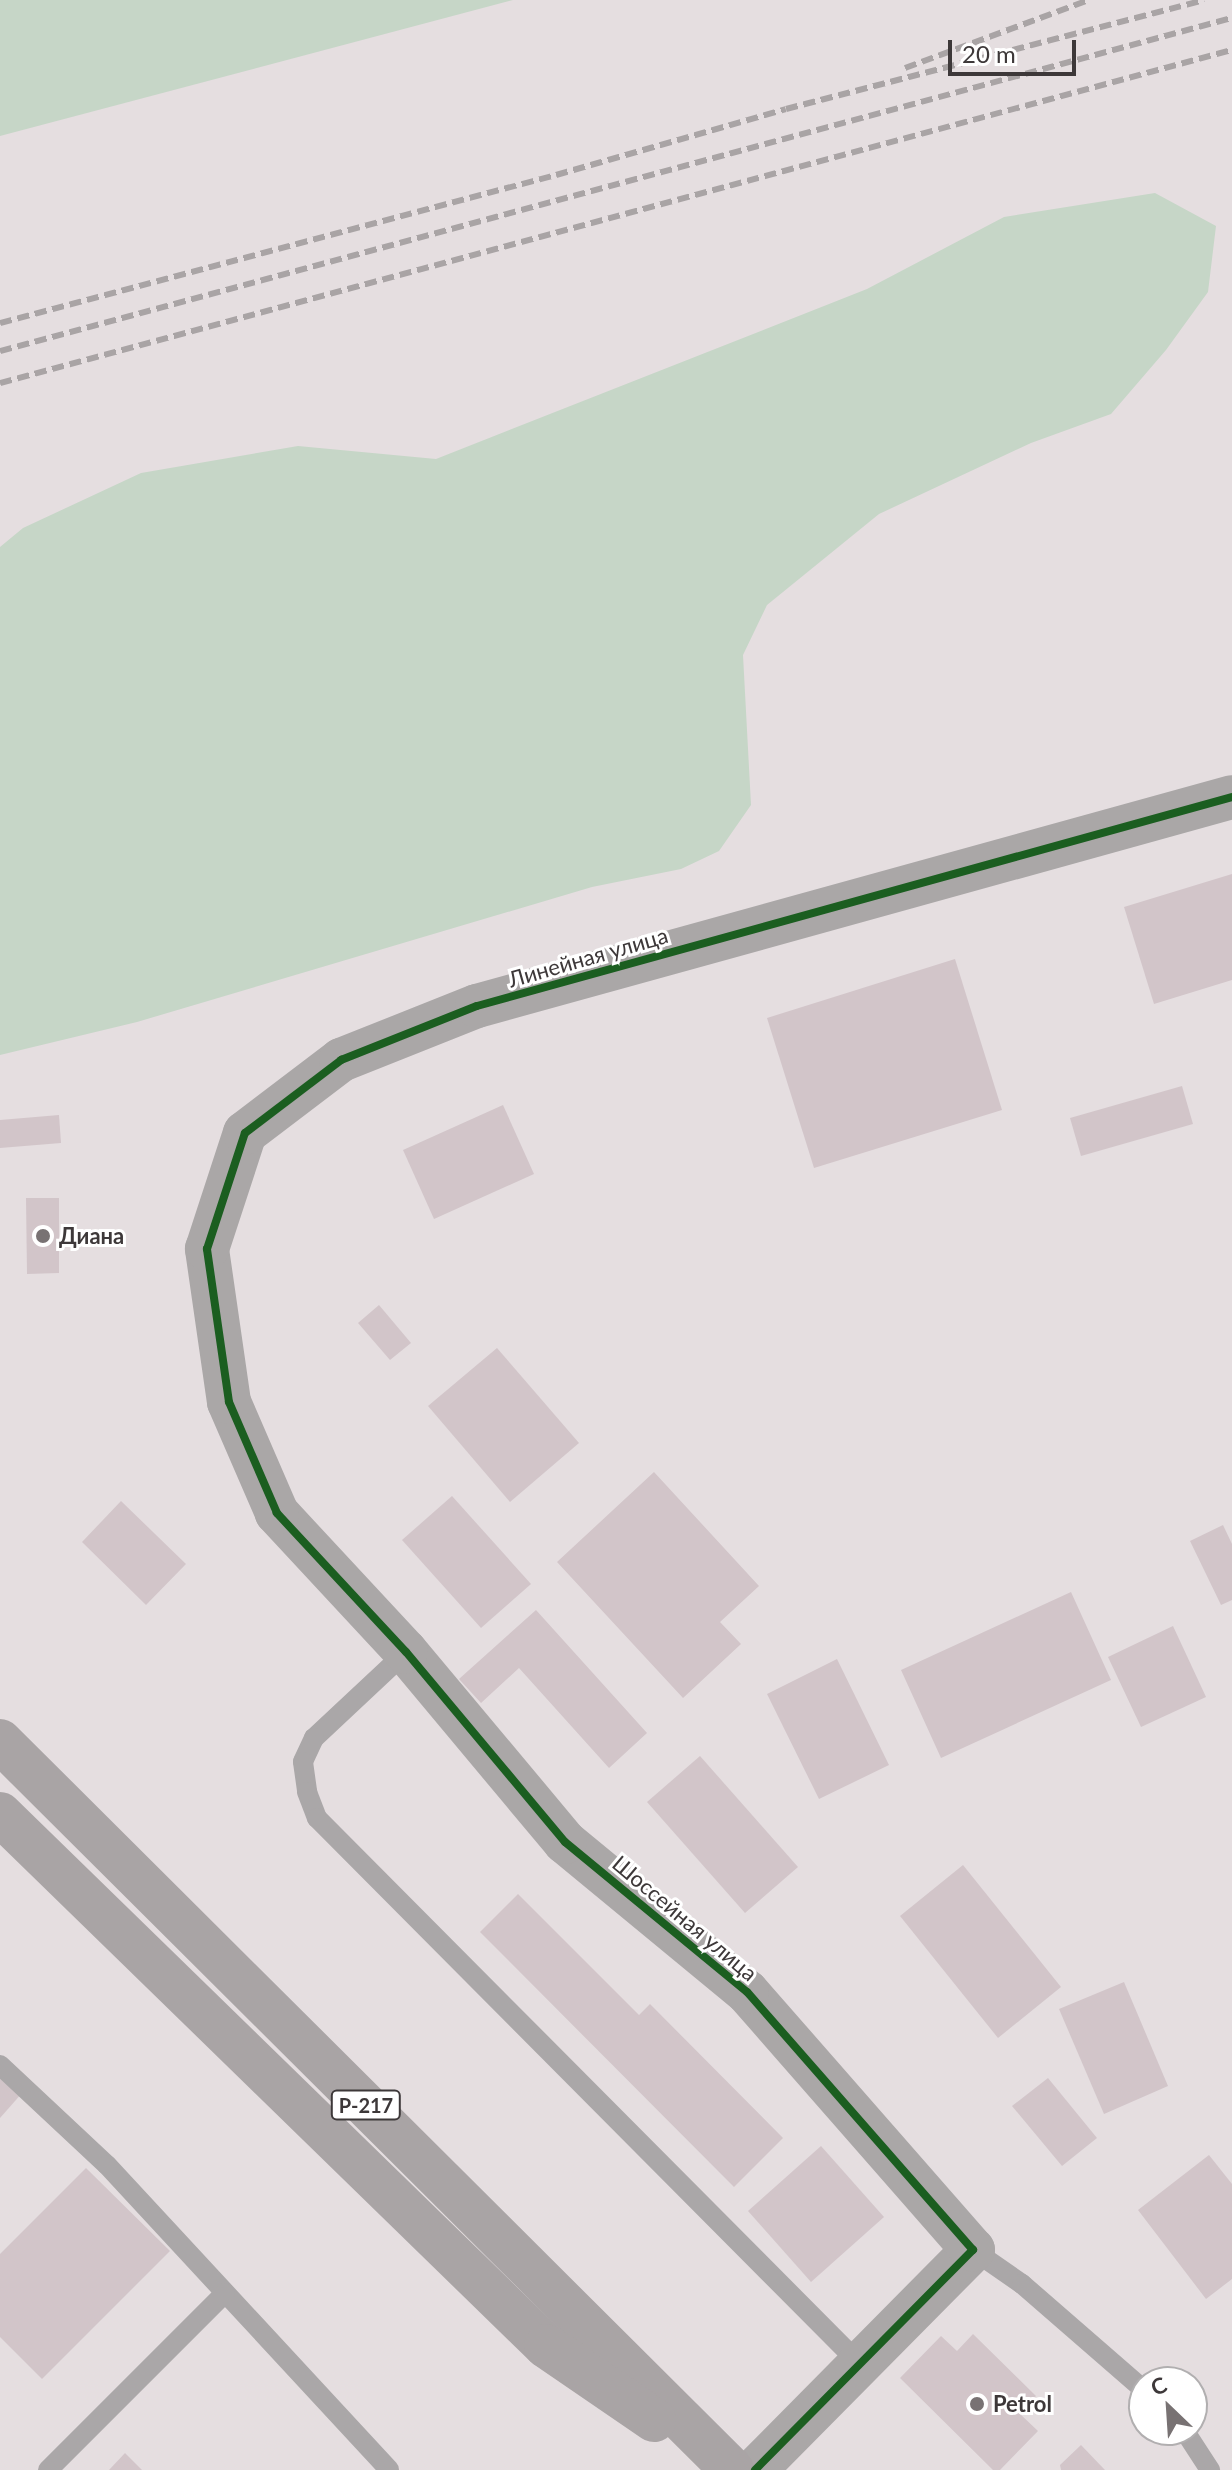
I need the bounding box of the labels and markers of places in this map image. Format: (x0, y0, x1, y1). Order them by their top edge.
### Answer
place label: Диана (59, 1223, 124, 1249)
marker: Диана (34, 1227, 52, 1245)
place label: Petrol (993, 2391, 1052, 2417)
marker: Petrol (968, 2395, 986, 2413)

